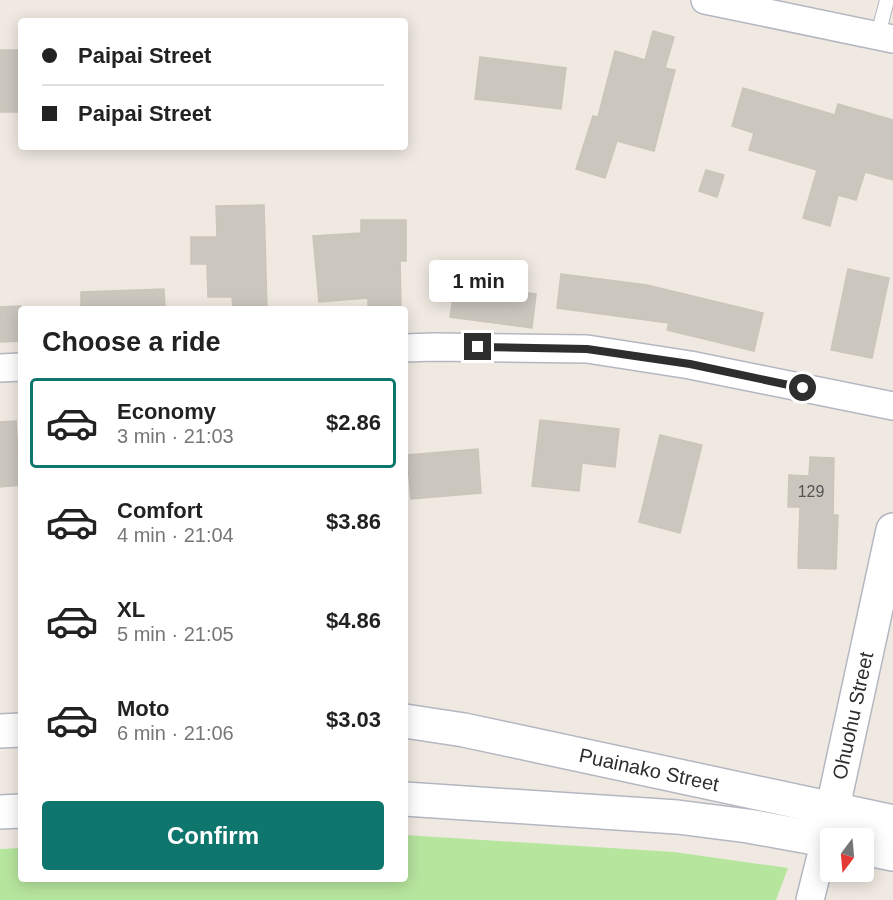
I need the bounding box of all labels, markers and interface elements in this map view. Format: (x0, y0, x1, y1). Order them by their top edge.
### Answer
text: Paipai Street (78, 43, 211, 68)
text: Paipai Street (78, 101, 211, 126)
callout: 1 min (428, 260, 528, 302)
text: 1 min (452, 270, 505, 292)
text: Choose a ride (42, 327, 221, 357)
route end (464, 333, 491, 360)
route start (789, 374, 816, 401)
icon: car (45, 396, 99, 450)
text: Economy (117, 399, 216, 424)
text: $2.86 (326, 410, 381, 435)
text: 3 min · 21:03 (117, 425, 234, 447)
house number: 129 (798, 483, 824, 500)
icon: car (45, 495, 99, 549)
text: Comfort (117, 498, 203, 523)
text: $3.86 (326, 509, 381, 534)
text: 4 min · 21:04 (117, 524, 234, 546)
icon: car (45, 594, 99, 648)
text: XL (117, 597, 145, 622)
text: $4.86 (326, 608, 381, 633)
text: 5 min · 21:05 (117, 623, 234, 645)
street label: Ohuohu Street (828, 649, 877, 782)
icon: car (45, 693, 99, 747)
text: Moto (117, 696, 170, 721)
text: $3.03 (326, 707, 381, 732)
text: 6 min · 21:06 (117, 722, 234, 744)
street label: Puainako Street (577, 744, 721, 795)
button: Confirm (42, 801, 384, 870)
north arrow (820, 828, 874, 882)
map controls (820, 828, 874, 882)

